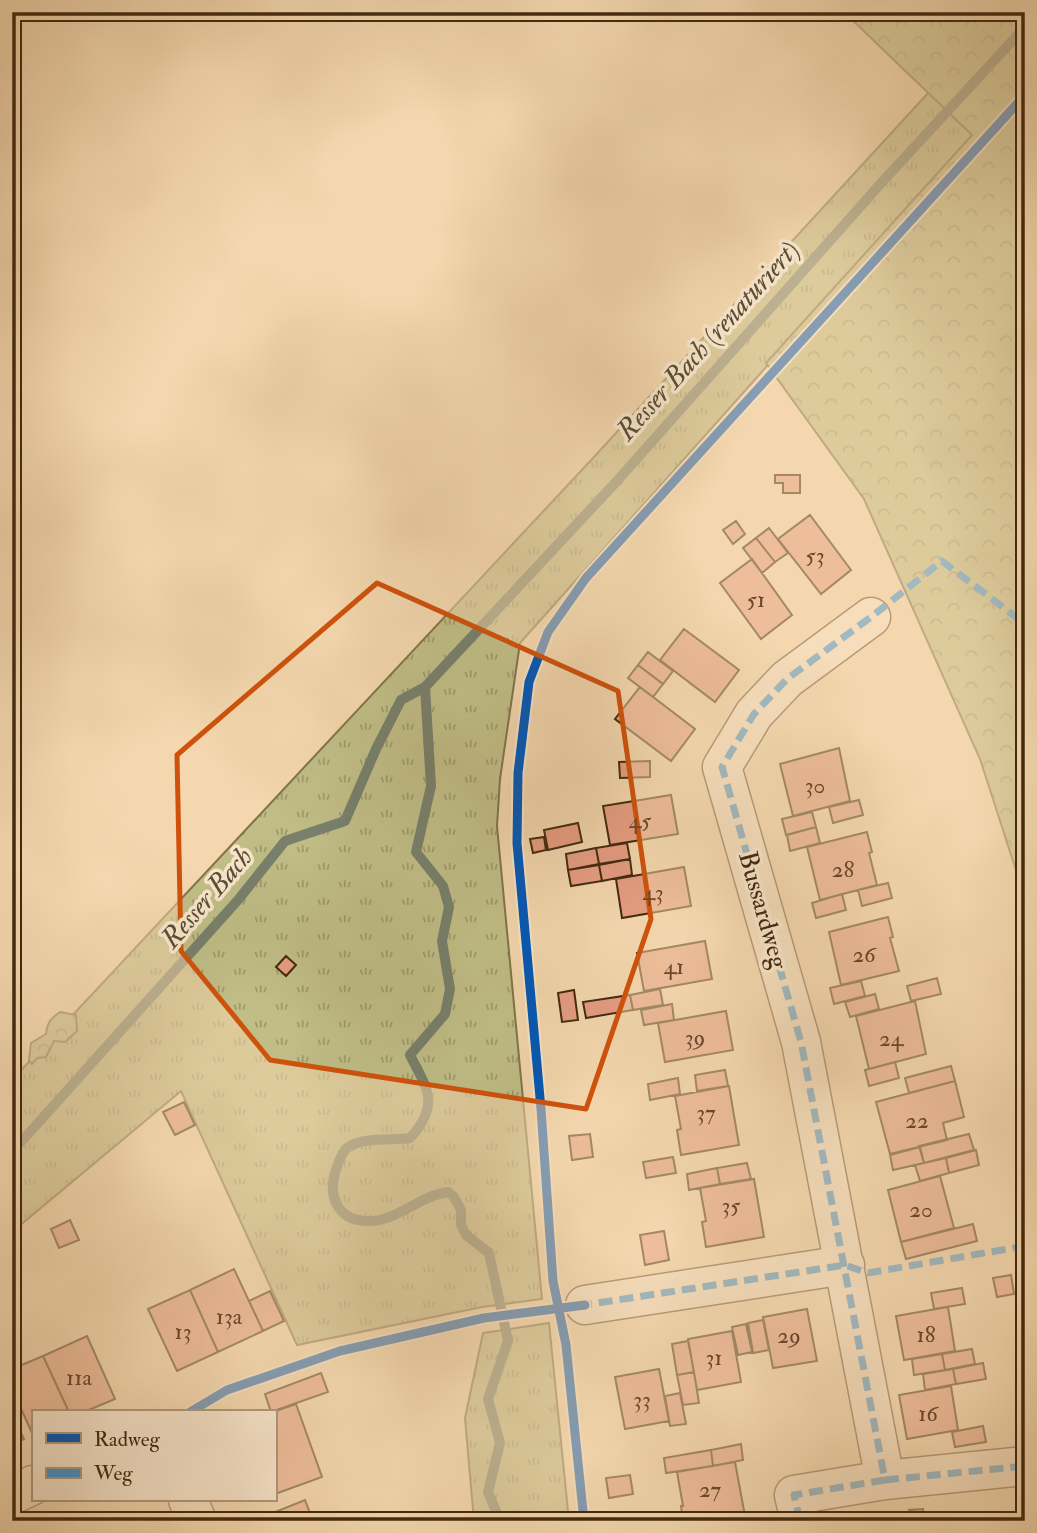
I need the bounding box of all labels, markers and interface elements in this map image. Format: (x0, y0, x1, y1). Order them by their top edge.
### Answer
water label: Resser Bach (renaturiert) (609, 234, 807, 449)
house number: 53 (806, 541, 824, 570)
house number: 51 (747, 585, 765, 614)
house number: 30 (805, 771, 825, 800)
house number: 45 (629, 806, 651, 835)
water label: Resser Bach (153, 840, 260, 957)
street label: Bussardweg (731, 848, 795, 974)
house number: 28 (832, 855, 854, 884)
house number: 43 (642, 878, 664, 907)
house number: 26 (852, 940, 877, 969)
house number: 41 (664, 952, 684, 981)
house number: 39 (685, 1023, 705, 1052)
house number: 24 (879, 1024, 905, 1053)
house number: 37 (696, 1098, 716, 1127)
house number: 22 (905, 1106, 929, 1135)
house number: 35 (722, 1191, 740, 1220)
house number: 20 (909, 1195, 933, 1224)
house number: 13a (216, 1302, 243, 1331)
house number: 13 (174, 1317, 192, 1346)
house number: 18 (916, 1320, 936, 1349)
house number: 29 (777, 1321, 801, 1350)
house number: 31 (705, 1343, 723, 1372)
house number: 11a (66, 1363, 92, 1392)
house number: 33 (633, 1385, 651, 1414)
house number: 16 (918, 1399, 939, 1428)
legend (32, 1410, 276, 1502)
text: Radweg (94, 1426, 160, 1453)
text: Weg (93, 1460, 133, 1487)
house number: 27 (699, 1475, 722, 1504)

